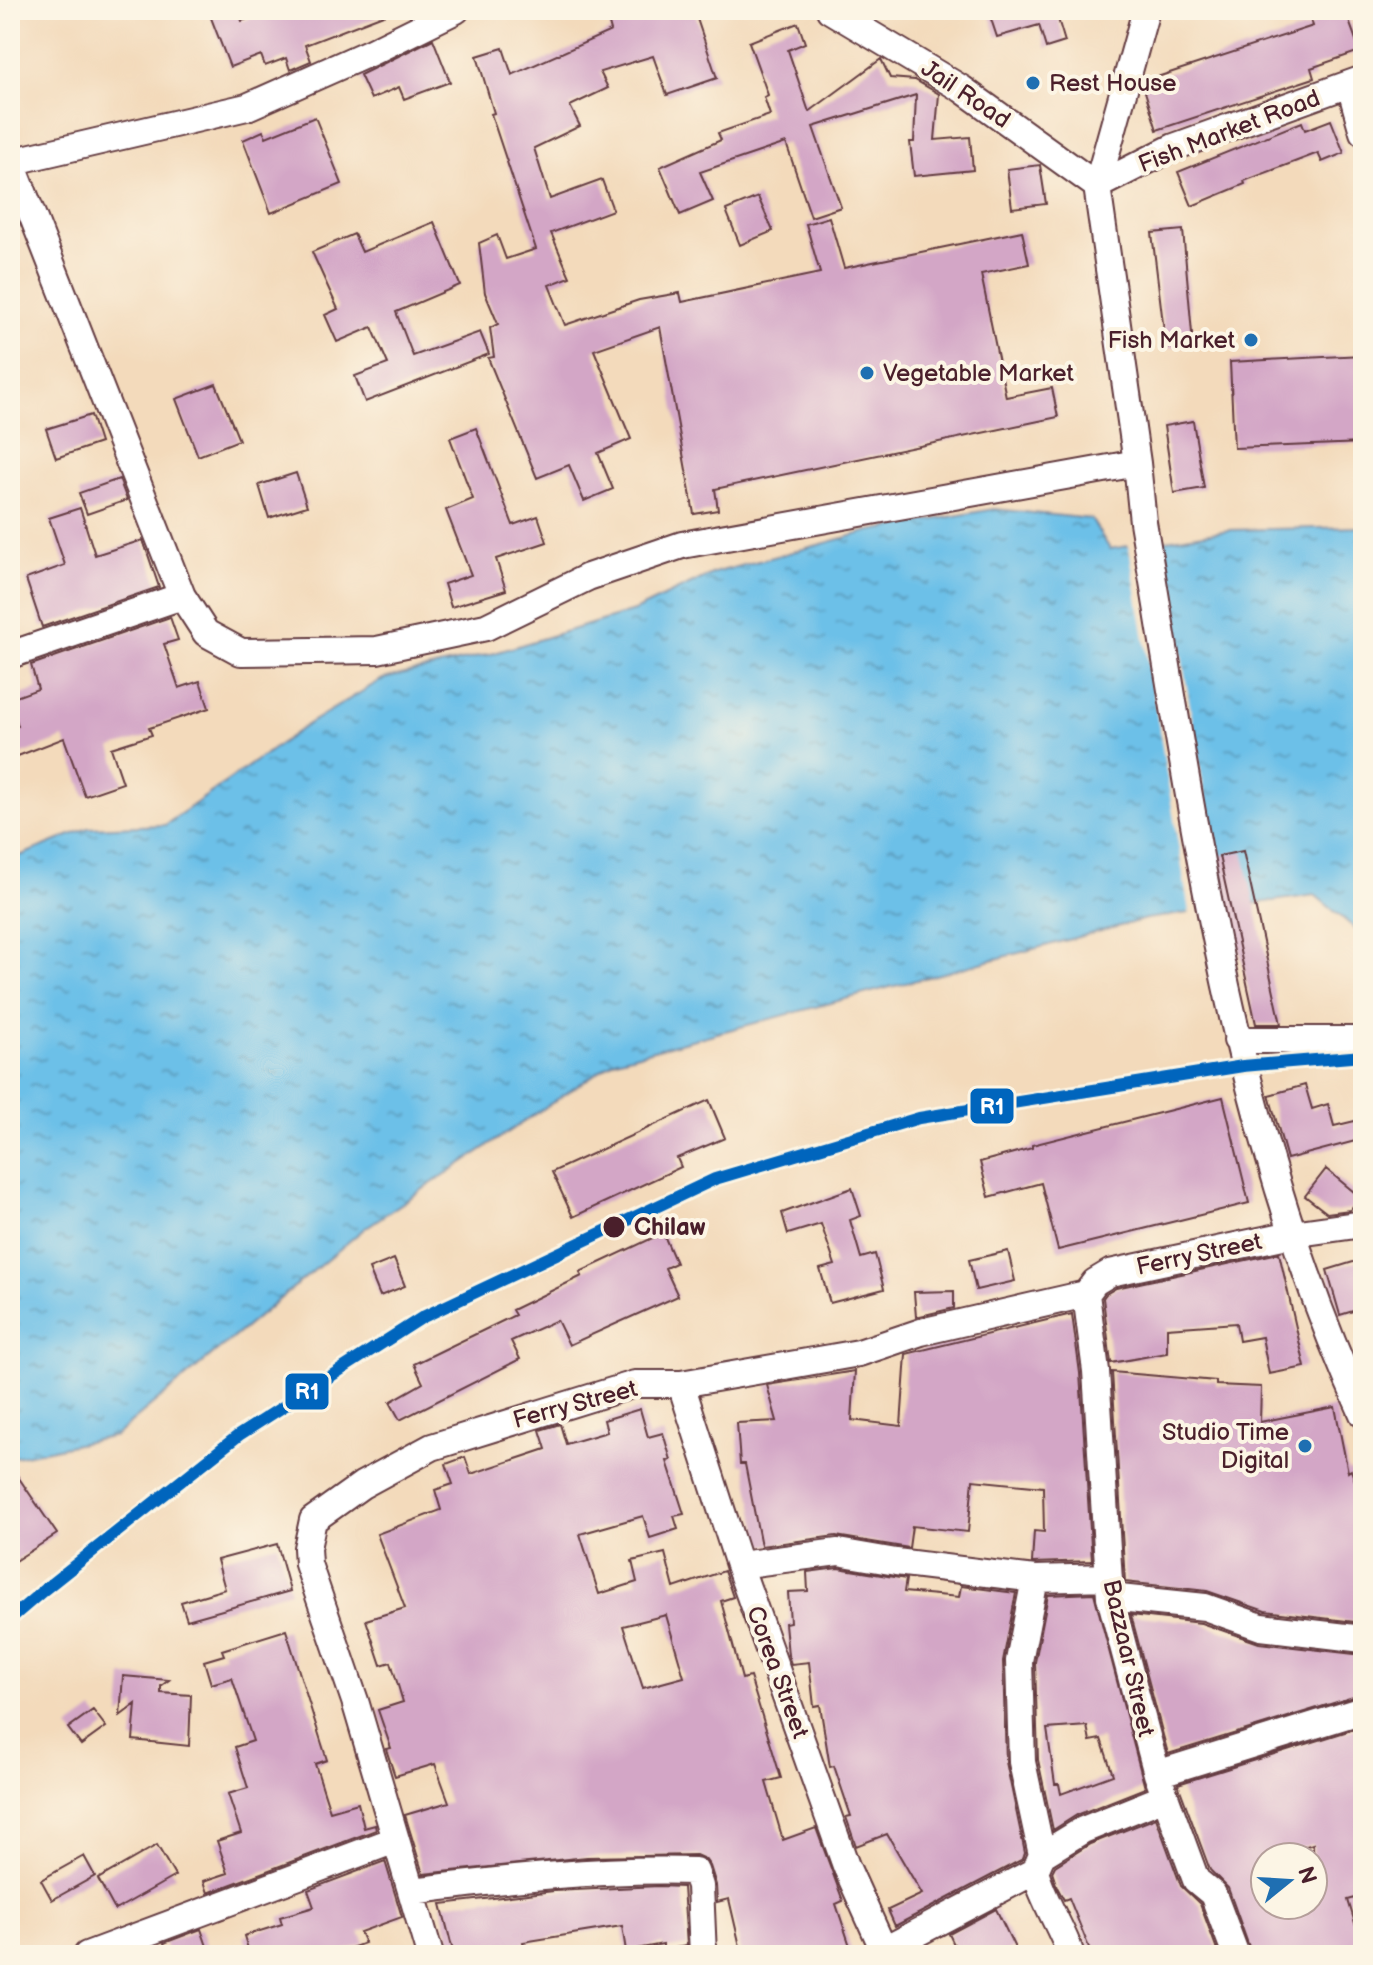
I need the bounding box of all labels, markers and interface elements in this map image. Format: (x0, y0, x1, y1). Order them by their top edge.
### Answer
street label: Jail Road (916, 54, 1016, 135)
place label: Rest House (1049, 69, 1176, 98)
marker: Rest House (1024, 74, 1042, 92)
street label: Fish Market Road (1134, 84, 1324, 179)
place label: Fish Market (1108, 326, 1236, 355)
marker: Fish Market (1242, 331, 1260, 349)
place label: Vegetable Market (883, 359, 1075, 388)
marker: Vegetable Market (858, 364, 876, 382)
line badge: R1 (969, 1087, 1015, 1125)
text: R1 (980, 1094, 1004, 1121)
place label: Chilaw (634, 1213, 706, 1242)
marker: Chilaw (601, 1214, 627, 1240)
street label: Ferry Street (1134, 1227, 1265, 1282)
line badge: R1 (284, 1372, 330, 1411)
street label: Ferry Street (510, 1374, 641, 1435)
text: R1 (295, 1379, 319, 1406)
place label: Studio Time Digital (1162, 1418, 1289, 1475)
marker: Studio Time Digital (1296, 1437, 1314, 1455)
street label: Bazzaar Street (1096, 1577, 1161, 1740)
street label: Corea Street (740, 1602, 815, 1743)
north arrow (1249, 1841, 1329, 1921)
text: N (1291, 1863, 1322, 1887)

